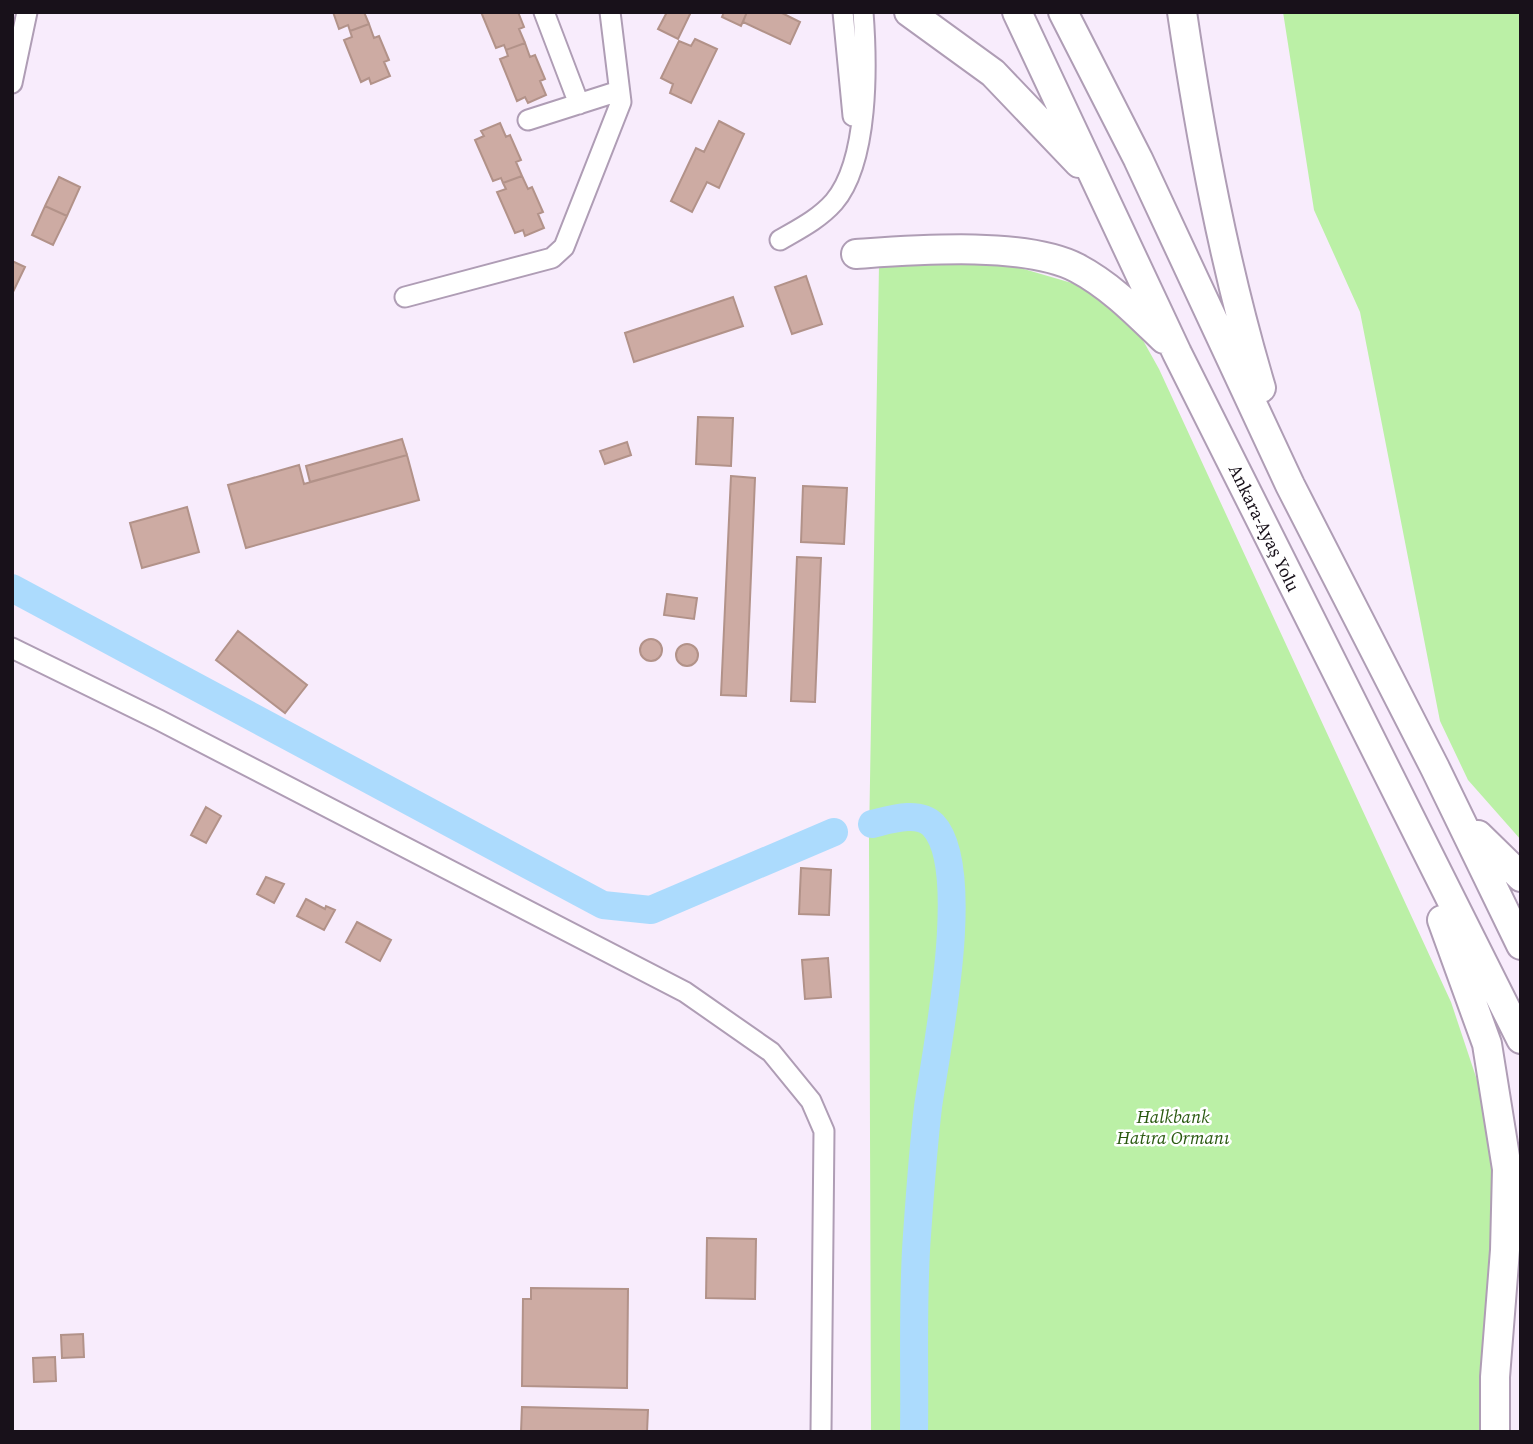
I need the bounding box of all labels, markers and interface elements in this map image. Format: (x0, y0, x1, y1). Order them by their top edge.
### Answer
street label: Ankara-Ayaş Yolu (1223, 460, 1306, 596)
park label: Halkbank Hatıra Ormanı (1116, 1104, 1230, 1150)

